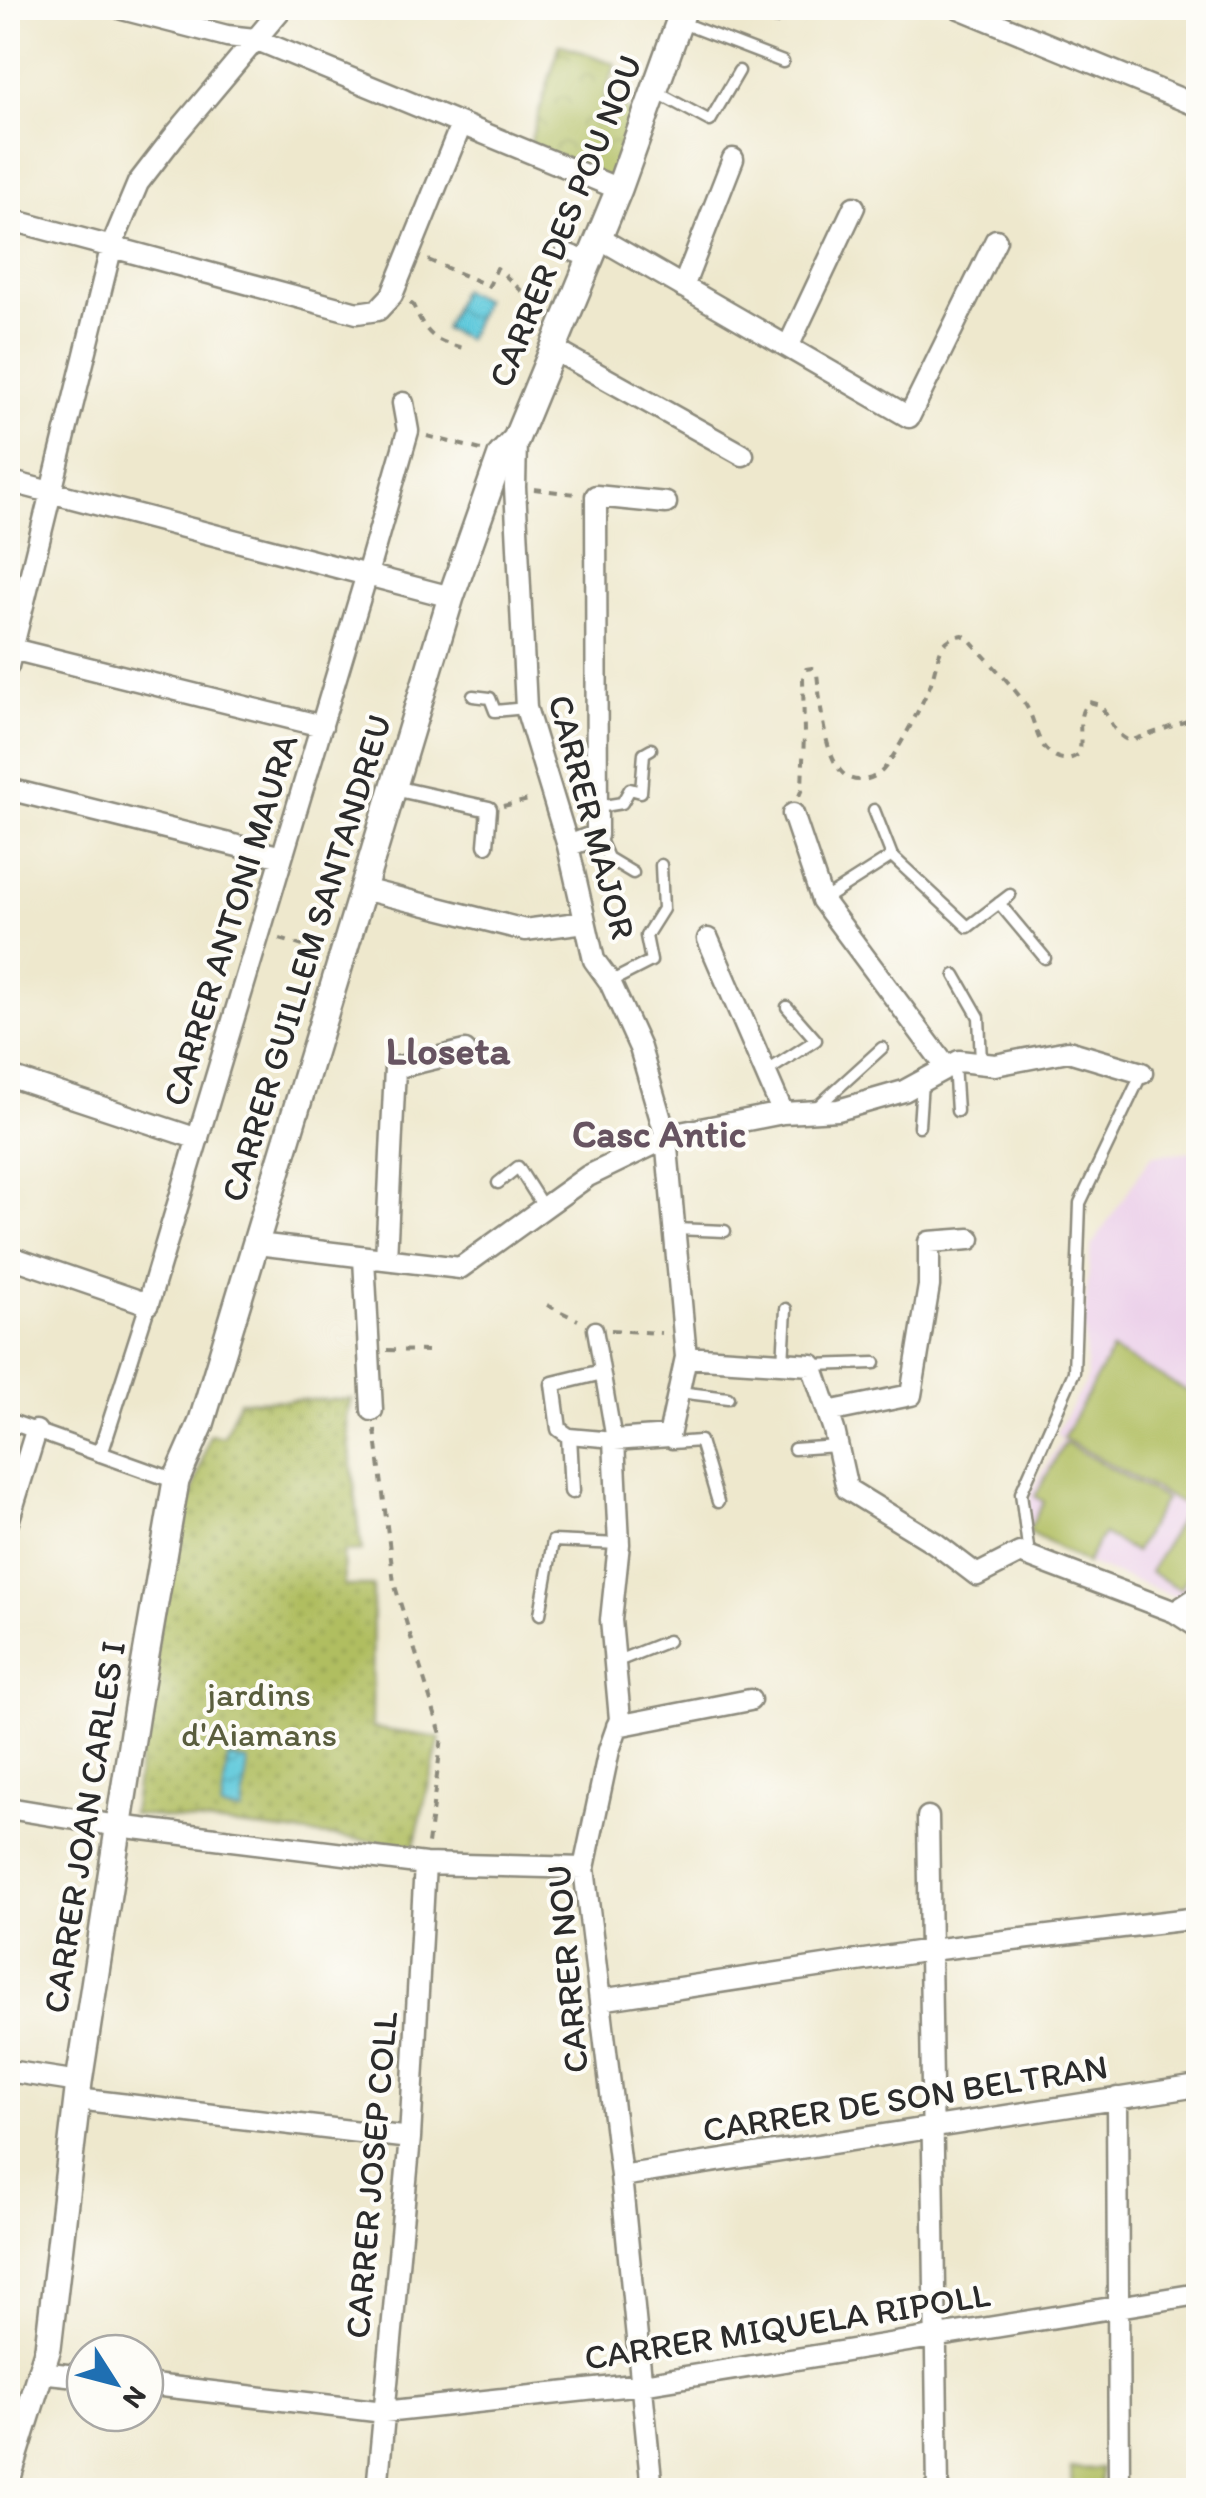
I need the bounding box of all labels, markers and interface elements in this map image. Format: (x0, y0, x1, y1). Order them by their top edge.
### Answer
street label: CARRER DES POU NOU (479, 49, 651, 393)
street label: CARRER MAJOR (539, 690, 645, 944)
street label: CARRER GUILLEM SANTANDREU (212, 709, 400, 1207)
street label: CARRER ANTONI MAURA (153, 729, 307, 1111)
district label: Lloseta (386, 1026, 511, 1074)
district label: Casc Antic (572, 1111, 746, 1157)
street label: CARRER JOAN CARLES I (34, 1638, 134, 2016)
park label: jardins d'Aiamans (181, 1673, 337, 1755)
street label: CARRER NOU (537, 1863, 597, 2075)
street label: CARRER JOSEP COLL (336, 2009, 406, 2340)
street label: CARRER DE SON BELTRAN (699, 2045, 1111, 2151)
street label: CARRER MIQUELA RIPOLL (581, 2273, 993, 2379)
north arrow (65, 2333, 165, 2433)
text: N (116, 2380, 155, 2415)

